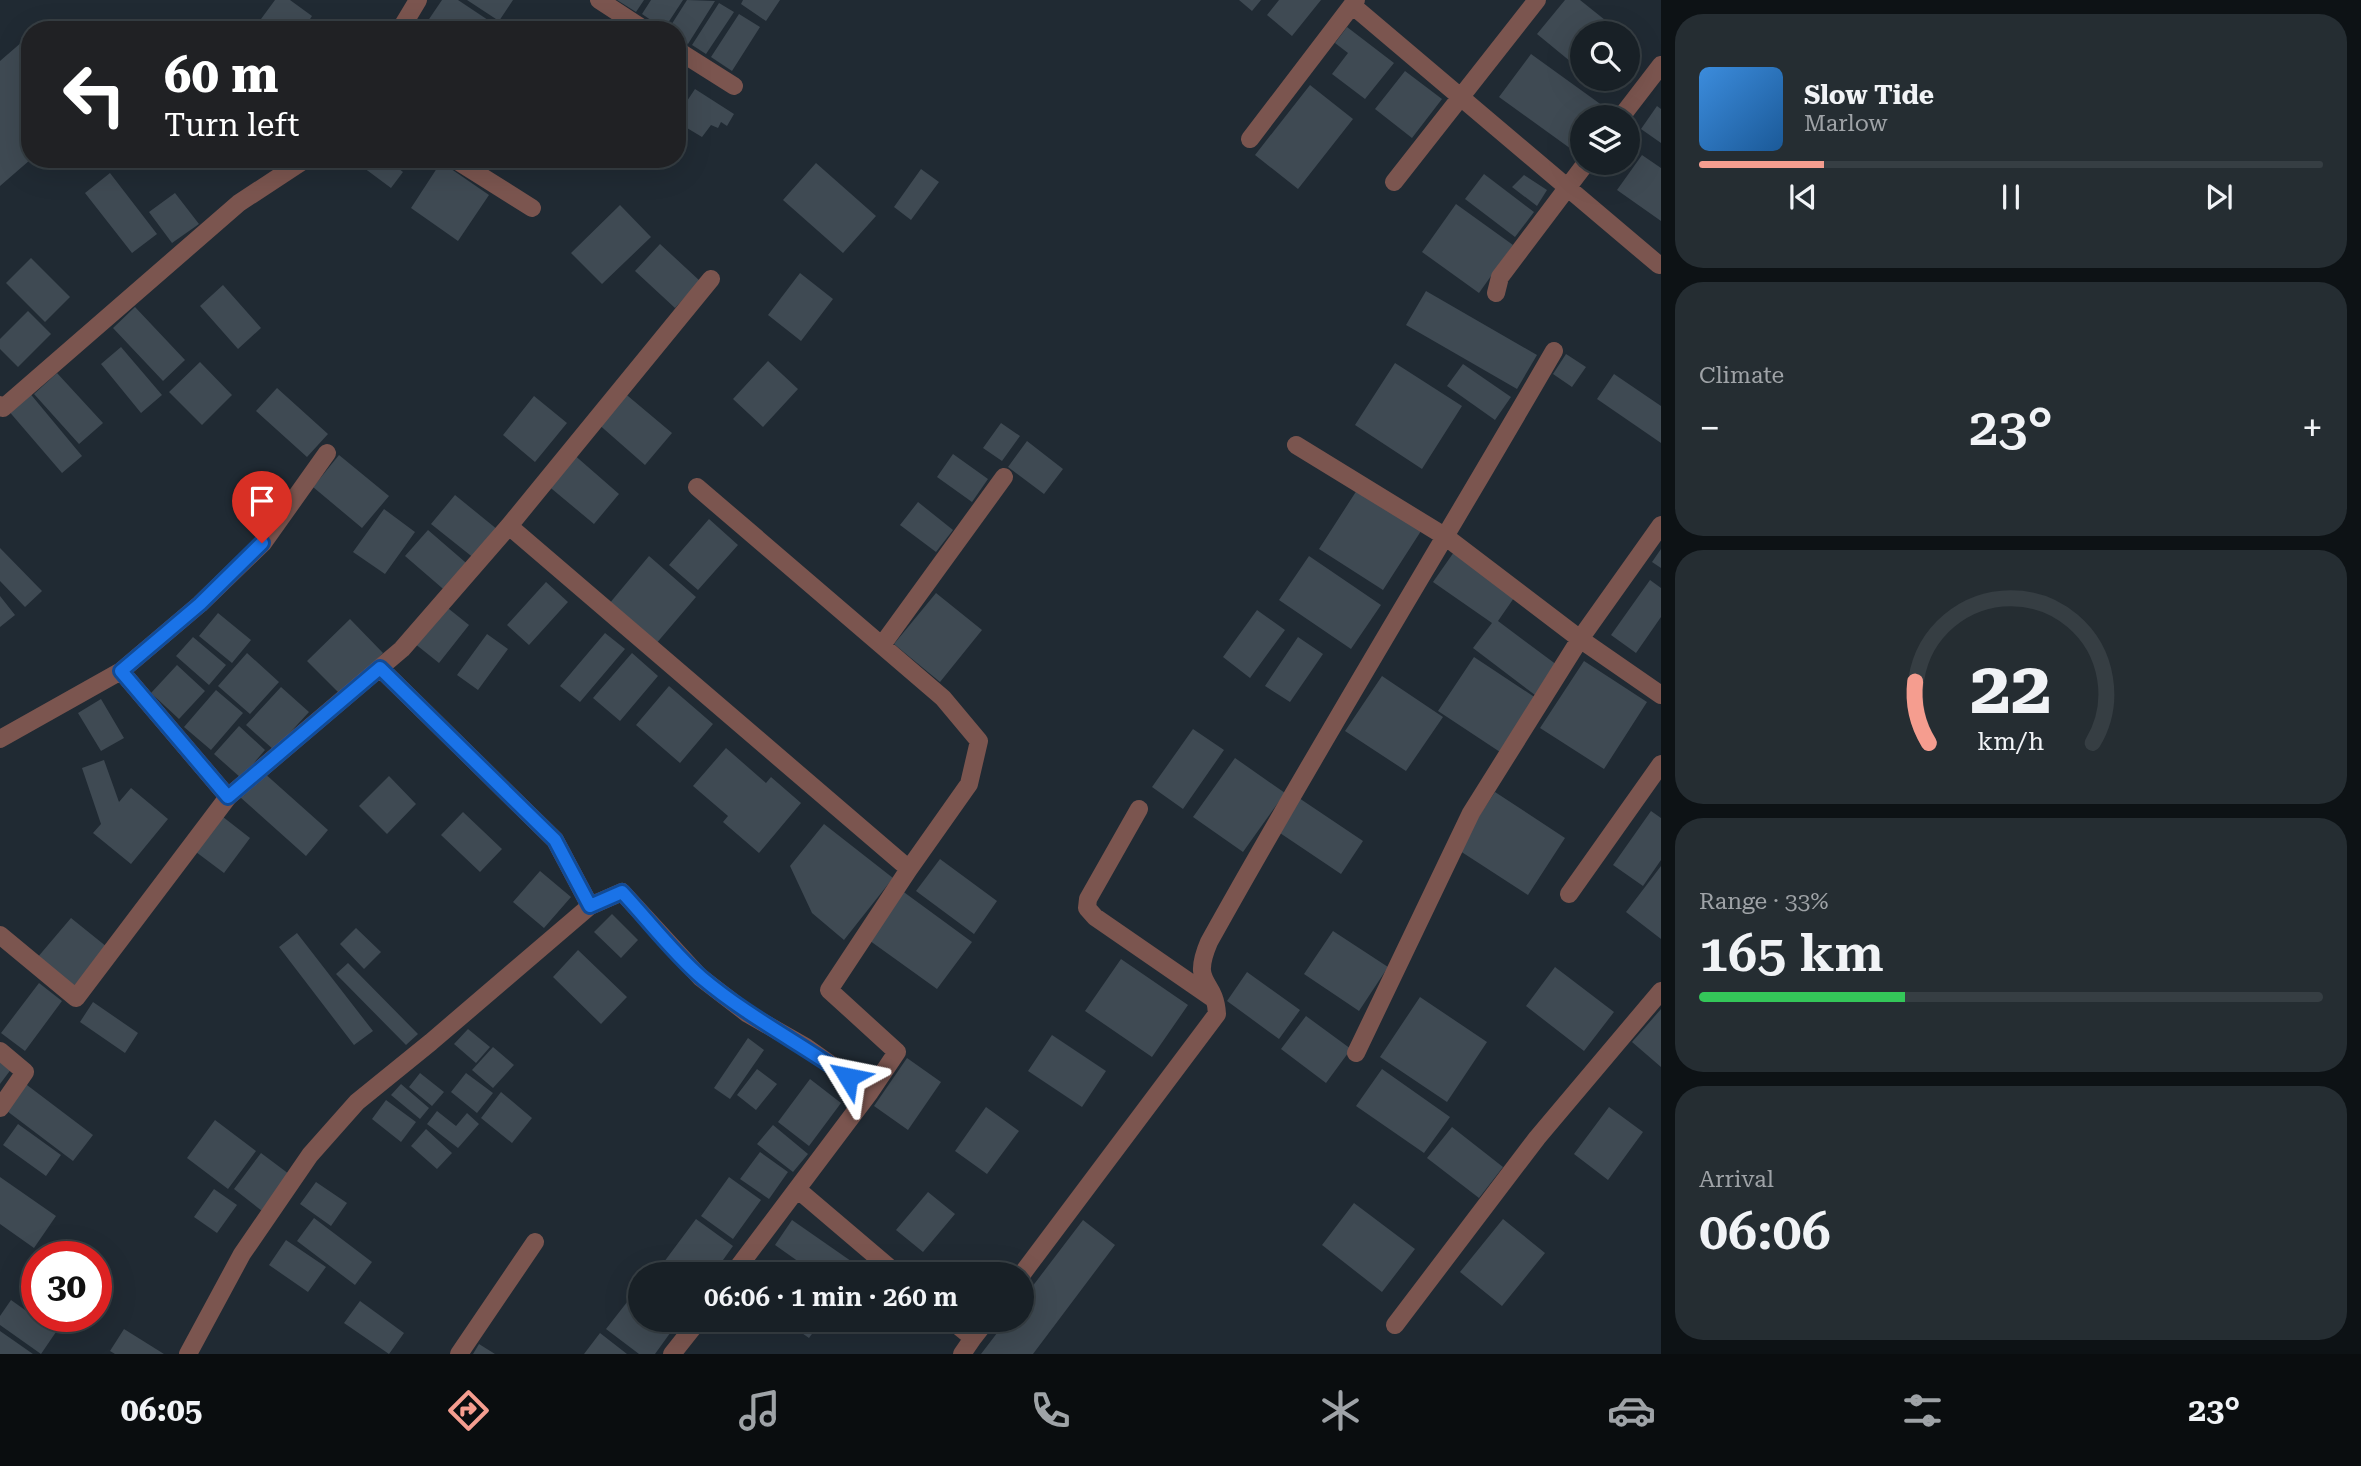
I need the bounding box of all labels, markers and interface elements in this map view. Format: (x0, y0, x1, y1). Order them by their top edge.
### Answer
map controls (1570, 21, 1640, 175)
button: search (1570, 21, 1640, 91)
text: 60 m (164, 47, 279, 104)
icon: left (49, 49, 140, 140)
text: Slow Tide (1804, 80, 1934, 110)
button: layers (1570, 105, 1640, 175)
text: Turn left (164, 106, 299, 144)
text: Marlow (1804, 110, 1887, 137)
icon: previous (1784, 178, 1822, 216)
icon: pause (1992, 178, 2030, 216)
icon: next (2200, 178, 2238, 216)
text: Climate (1699, 362, 1784, 389)
text: 23° (1969, 397, 2053, 458)
text: − (1699, 406, 1720, 450)
text: + (2302, 406, 2323, 450)
pin (232, 471, 292, 543)
icon: arrive (243, 482, 281, 520)
text: 22 (1970, 646, 2052, 731)
text: km/h (1978, 727, 2044, 756)
text: Range · 33% (1699, 888, 1828, 915)
text: 165 km (1699, 923, 1884, 984)
position arrow (811, 1040, 885, 1114)
text: Arrival (1699, 1166, 1774, 1193)
text: 06:06 (1699, 1201, 1831, 1262)
speed limit sign: 30 (21, 1241, 112, 1332)
text: 06:06 · 1 min · 260 m (704, 1282, 958, 1312)
icon: directions (444, 1386, 493, 1435)
icon: music (735, 1386, 784, 1435)
icon: phone (1026, 1386, 1075, 1435)
icon: climate (1316, 1386, 1365, 1435)
icon: car (1607, 1386, 1656, 1435)
icon: filters (1898, 1386, 1947, 1435)
text: 06:05 (121, 1391, 203, 1429)
text: 23° (2188, 1391, 2240, 1429)

